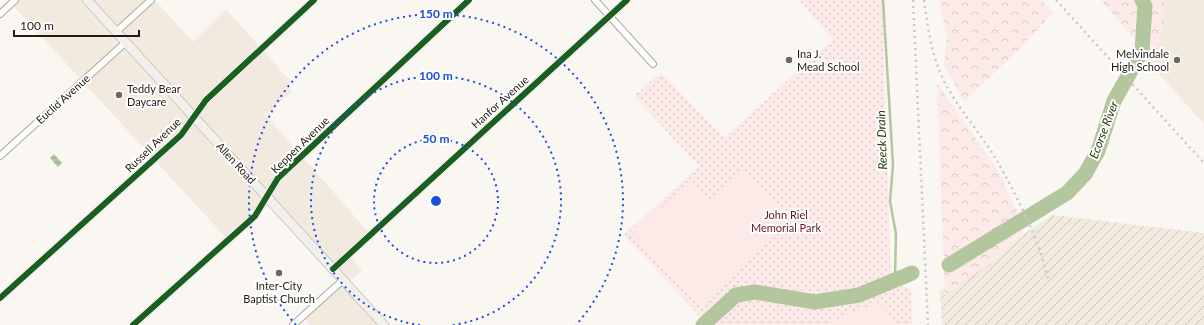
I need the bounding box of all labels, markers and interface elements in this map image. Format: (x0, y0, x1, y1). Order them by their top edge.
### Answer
text: 150 m (419, 6, 453, 21)
scale bar (14, 12, 139, 38)
text: 100 m (20, 18, 54, 33)
place label: Ina J. Mead School (797, 47, 860, 73)
place label: Melvindale High School (1111, 47, 1169, 73)
marker: Ina J. Mead School (784, 55, 794, 65)
marker: Melvindale High School (1172, 55, 1182, 65)
text: 100 m (419, 68, 453, 83)
street label: Euclid Avenue (33, 71, 92, 126)
street label: Hanfor Avenue (468, 72, 531, 131)
place label: Teddy Bear Daycare (127, 82, 181, 108)
marker: Teddy Bear Daycare (114, 90, 124, 100)
water label: Ecorse River (1086, 98, 1122, 161)
water label: Reeck Drain (873, 110, 890, 170)
street label: Keppen Avenue (268, 114, 332, 176)
street label: Russell Avenue (122, 115, 183, 174)
text: 50 m (423, 131, 449, 146)
street label: Allen Road (214, 139, 259, 186)
centre of rings (429, 194, 443, 208)
park label: John Riel Memorial Park (751, 208, 821, 234)
marker: Inter-City Baptist Church (274, 268, 284, 278)
place label: Inter-City Baptist Church (243, 279, 315, 305)

